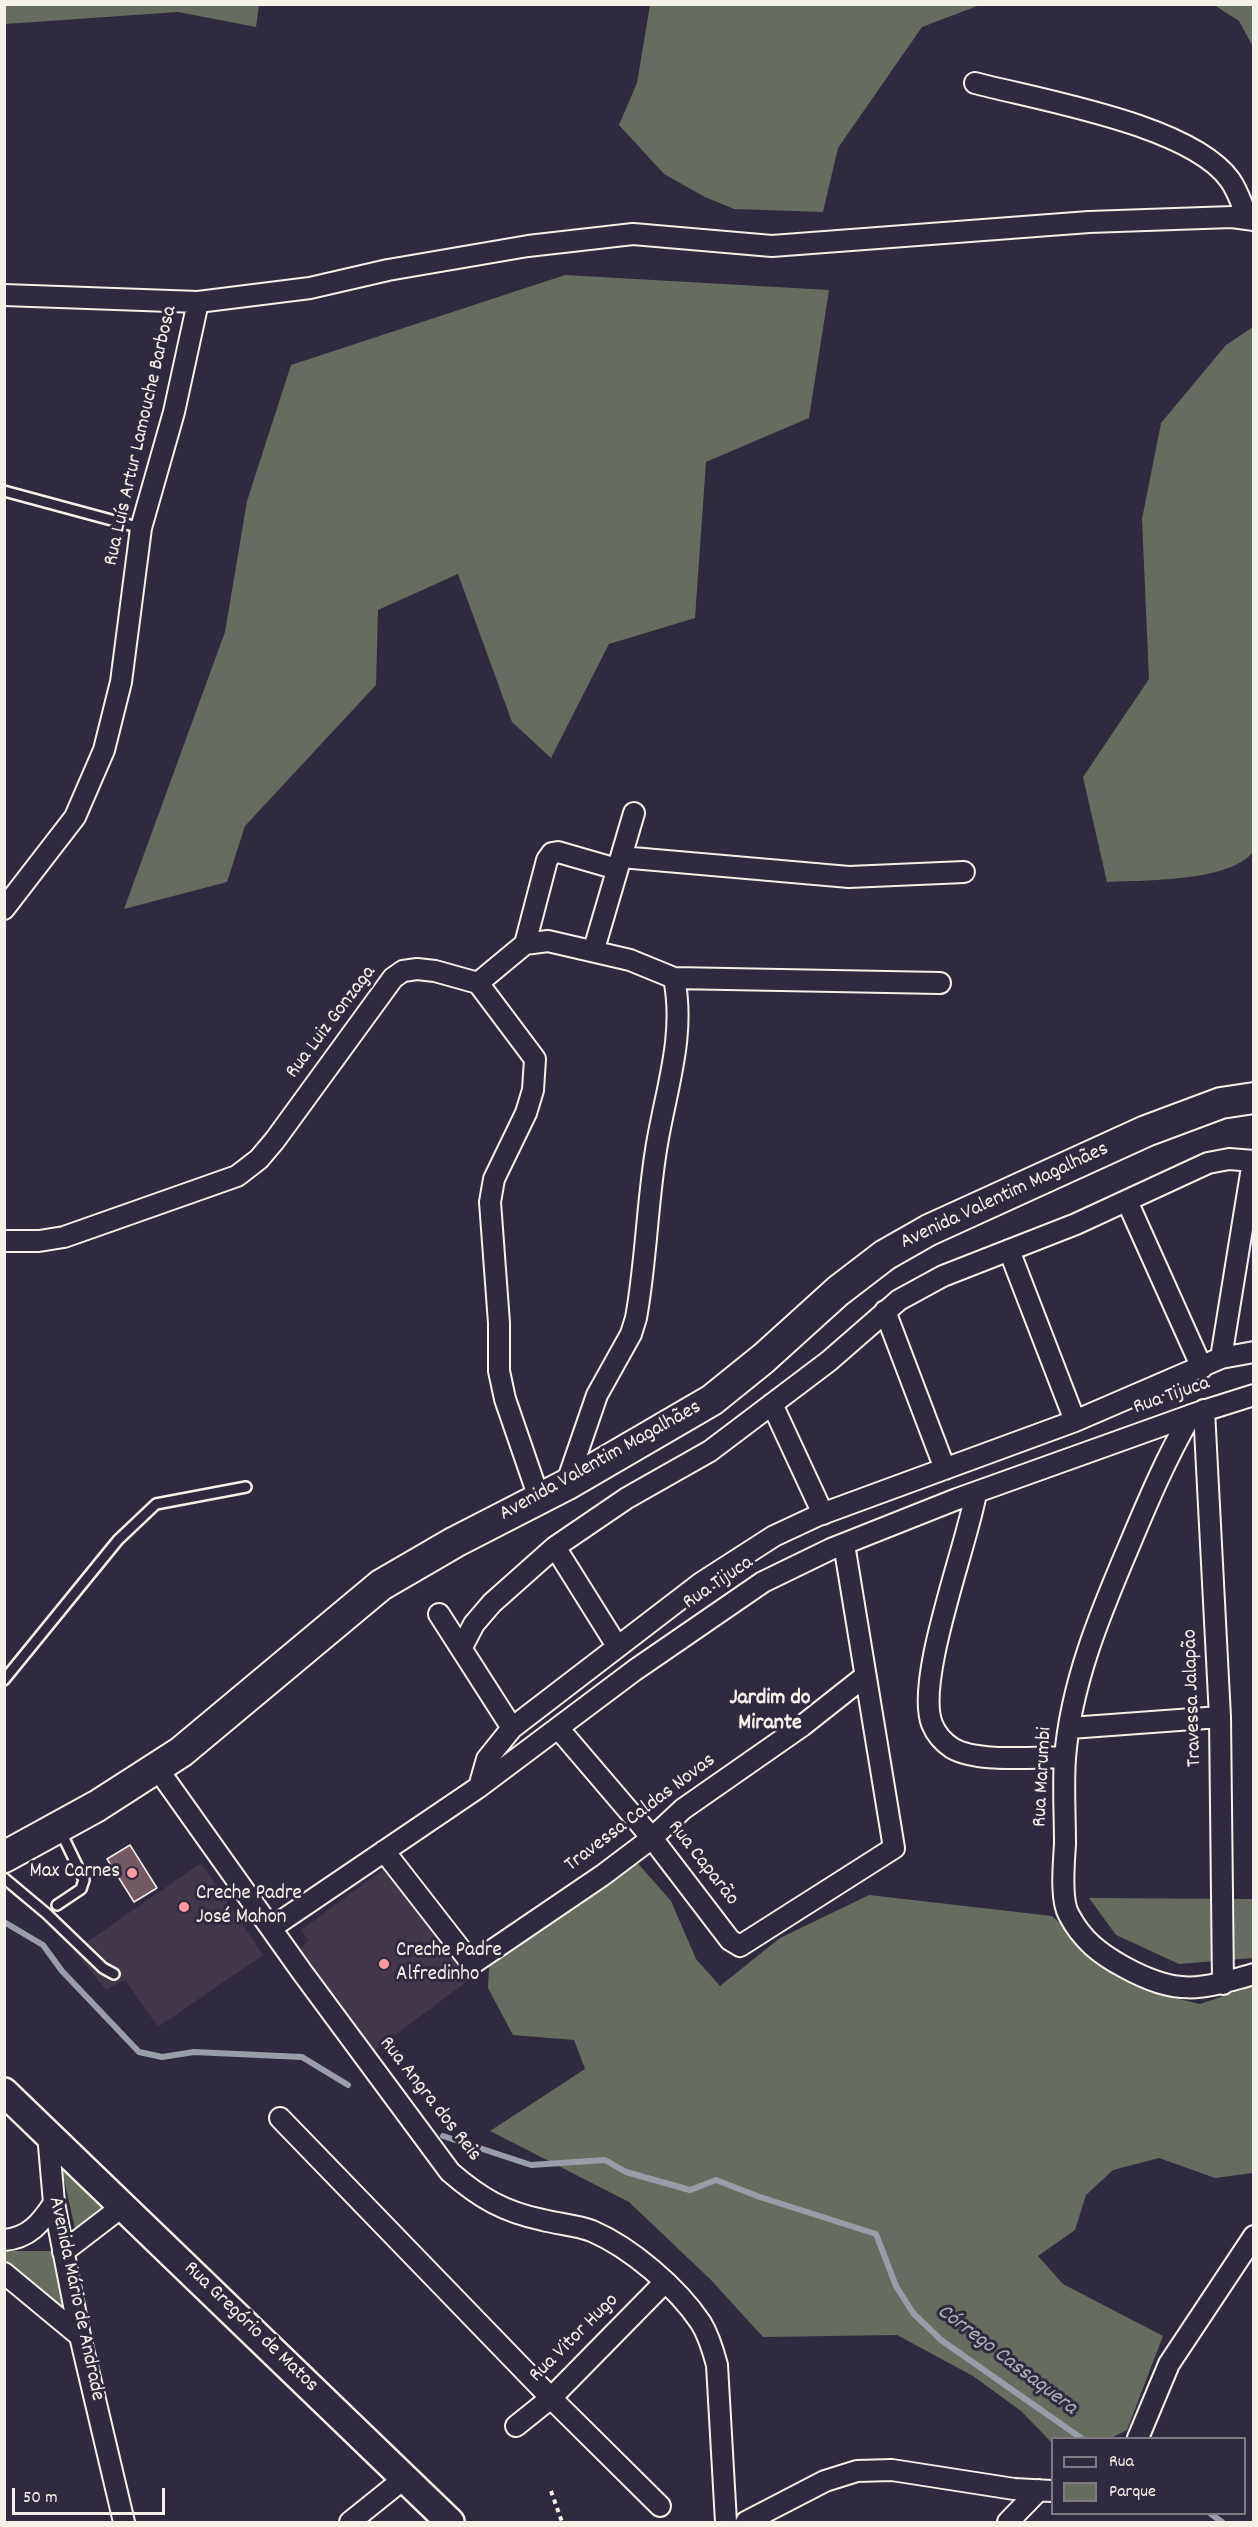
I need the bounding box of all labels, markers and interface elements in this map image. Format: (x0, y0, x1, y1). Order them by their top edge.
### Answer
street label: Rua Luís Artur Lamouche Barbosa (100, 304, 184, 568)
street label: Rua Luiz Gonzaga (281, 962, 383, 1084)
street label: Avenida Valentim Magalhães (897, 1138, 1113, 1256)
street label: Rua Tijuca (1131, 1372, 1213, 1422)
street label: Avenida Valentim Magalhães (496, 1396, 706, 1528)
street label: Rua Tijuca (679, 1551, 759, 1617)
street label: Travessa Jalapão (1179, 1628, 1209, 1768)
district label: Jardim do Mirante (729, 1687, 811, 1738)
street label: Rua Marumbi (1029, 1726, 1059, 1828)
street label: Travessa Caldas Novas (561, 1749, 721, 1879)
street label: Rua Caparão (661, 1816, 743, 1912)
place label: Max Carnes (29, 1860, 120, 1886)
marker: Max Carnes (125, 1866, 139, 1880)
place label: Creche Padre José Mahon (196, 1882, 302, 1932)
marker: Creche Padre José Mahon (177, 1900, 191, 1914)
place label: Creche Padre Alfredinho (396, 1939, 502, 1989)
marker: Creche Padre Alfredinho (377, 1957, 391, 1971)
street label: Rua Angra dos Reis (372, 2032, 486, 2168)
street label: Avenida Mário de Andrade (41, 2195, 109, 2403)
street label: Rua Gregório de Matos (177, 2257, 323, 2399)
street label: Rua Vitor Hugo (525, 2289, 625, 2389)
water label: Córrego Cassaquera (931, 2300, 1081, 2422)
legend (1051, 2437, 1246, 2515)
text: Rua (1109, 2450, 1134, 2475)
scale bar (15, 2476, 168, 2514)
text: Parque (1109, 2480, 1156, 2505)
text: 50 m (23, 2486, 58, 2511)

